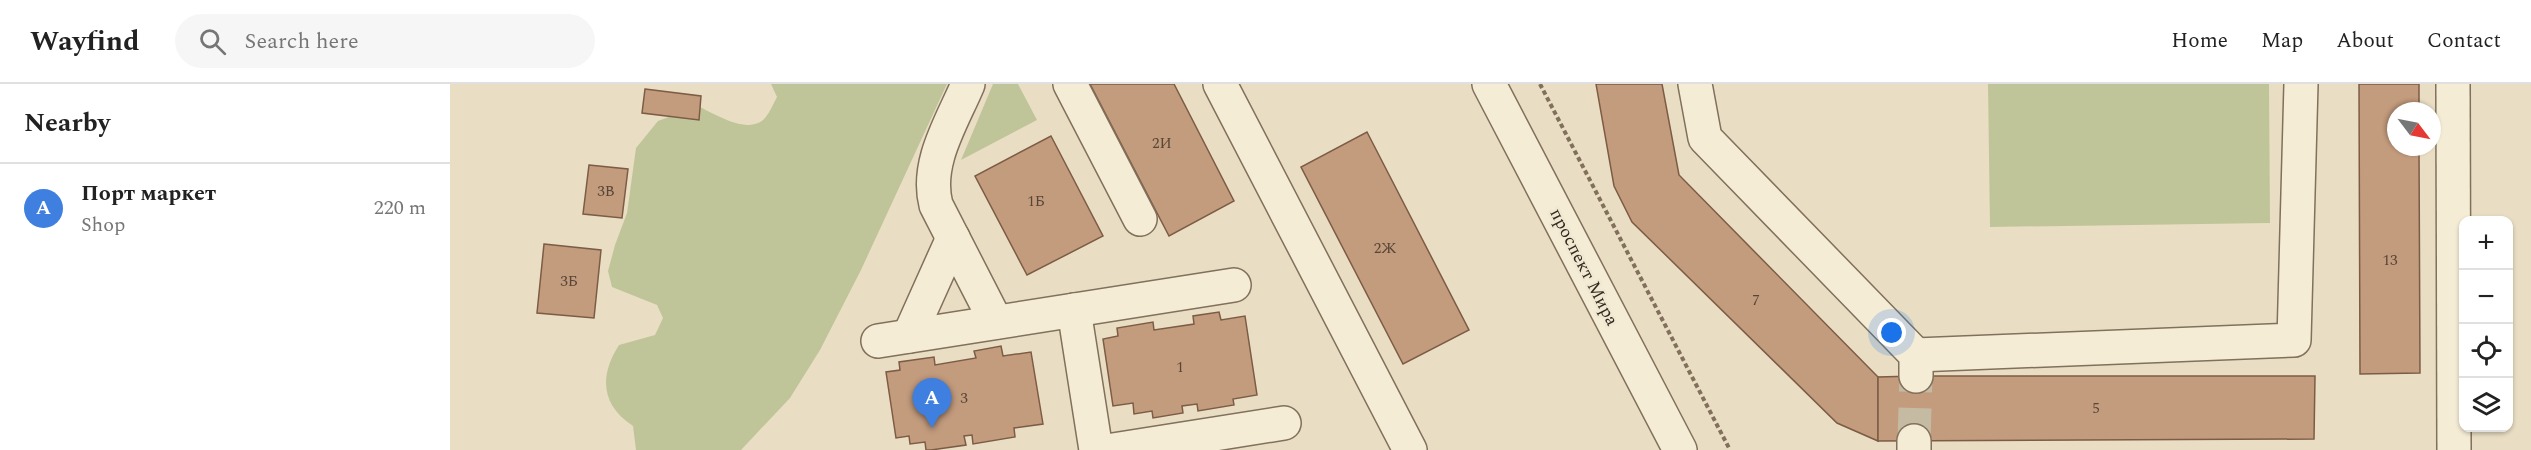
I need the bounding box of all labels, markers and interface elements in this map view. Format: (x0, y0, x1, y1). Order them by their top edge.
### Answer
search box (175, 14, 595, 68)
text: Wayfind (30, 20, 139, 63)
icon: search (196, 25, 229, 58)
text: Search here (244, 25, 359, 58)
text: Home (2171, 25, 2228, 57)
text: Map (2261, 25, 2303, 57)
text: About (2336, 25, 2394, 57)
text: Contact (2427, 25, 2501, 57)
north arrow (2387, 102, 2441, 156)
text: Nearby (24, 103, 110, 143)
house number: 2И (1152, 132, 1172, 155)
text: Порт маркет (81, 177, 216, 210)
house number: 3В (597, 180, 615, 203)
house number: 1Б (1027, 190, 1045, 213)
text: A (36, 193, 51, 223)
text: 220 m (374, 193, 426, 223)
street label: проспект Мира (1543, 203, 1625, 331)
text: Shop (81, 210, 125, 240)
map controls (2459, 216, 2513, 432)
button: + (2459, 216, 2513, 270)
house number: 2Ж (1374, 237, 1396, 260)
house number: 13 (2382, 249, 2398, 272)
house number: 3Б (560, 270, 578, 293)
button: − (2459, 270, 2513, 324)
house number: 7 (1752, 289, 1760, 312)
your location (1877, 318, 1906, 347)
button: locate (2459, 324, 2513, 378)
house number: 1 (1176, 356, 1184, 379)
pin: A (912, 378, 952, 428)
button: layers (2459, 378, 2513, 432)
house number: 3 (960, 387, 968, 410)
house number: 5 (2092, 397, 2100, 420)

